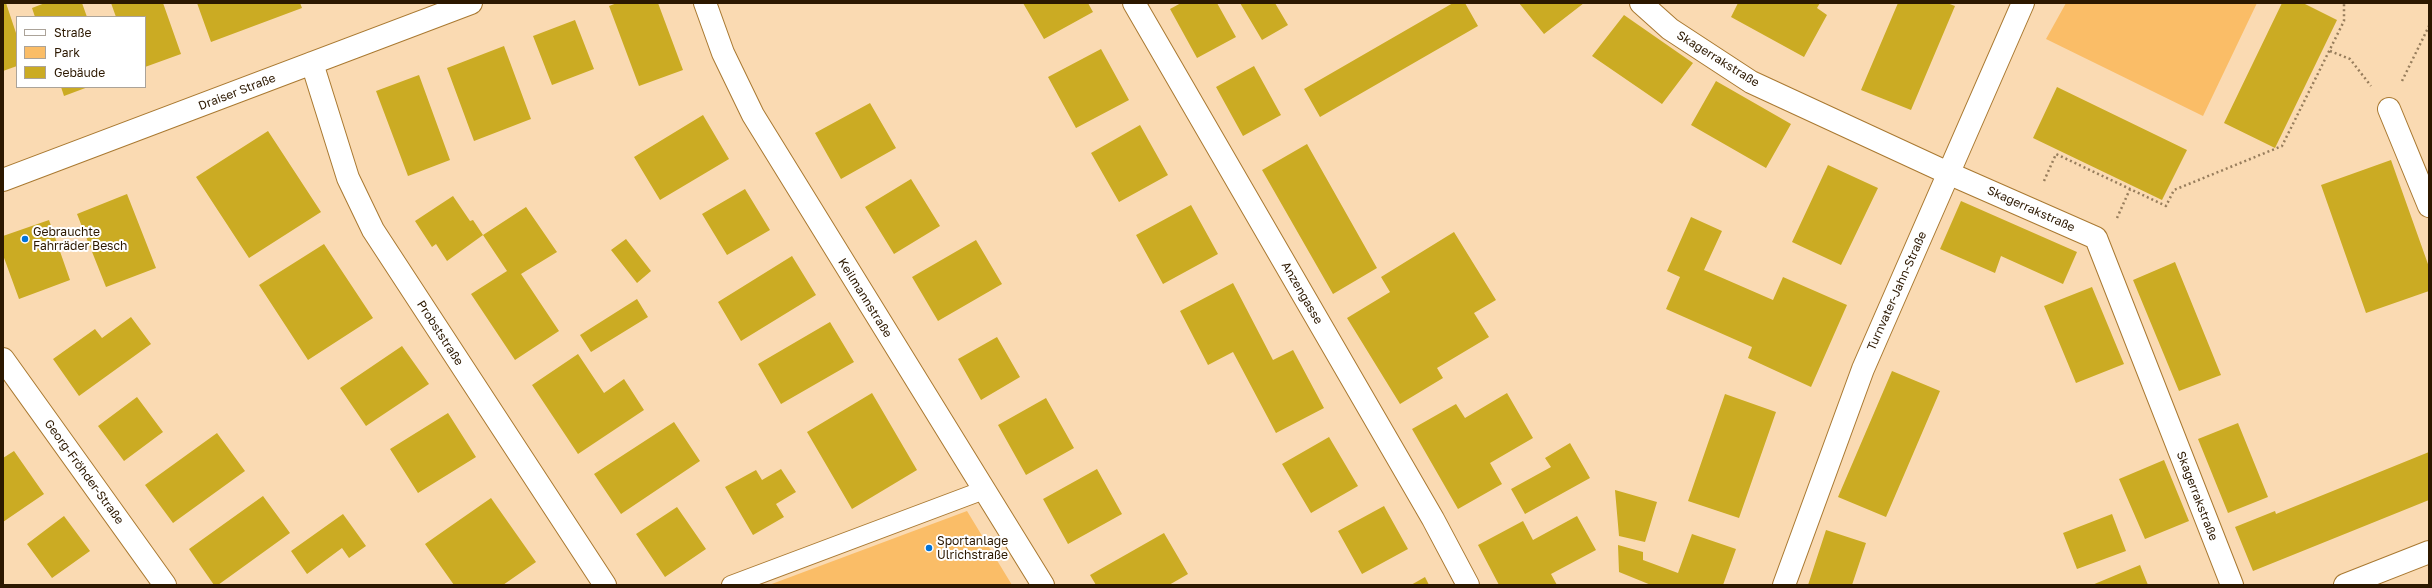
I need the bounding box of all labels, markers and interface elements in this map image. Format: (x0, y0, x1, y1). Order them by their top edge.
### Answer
legend (16, 16, 146, 88)
text: Straße (54, 25, 92, 40)
street label: Skagerrakstraße (1674, 28, 1762, 90)
text: Park (54, 45, 80, 60)
text: Gebäude (54, 65, 105, 80)
street label: Draiser Straße (196, 71, 278, 113)
street label: Skagerrakstraße (1985, 183, 2077, 235)
place label: Gebrauchte Fahrräder Besch (33, 225, 127, 253)
street label: Turnvater-Jahn-Straße (1864, 229, 1930, 353)
marker: Gebrauchte Fahrräder Besch (20, 234, 30, 244)
street label: Keilmannstraße (835, 256, 895, 340)
street label: Anzengasse (1278, 259, 1326, 327)
street label: Probststraße (414, 298, 466, 368)
street label: Georg-Fröhder-Straße (41, 417, 127, 527)
street label: Skagerrakstraße (2173, 449, 2221, 543)
place label: Sportanlage Ulrichstraße (937, 534, 1008, 562)
marker: Sportanlage Ulrichstraße (924, 543, 934, 553)

